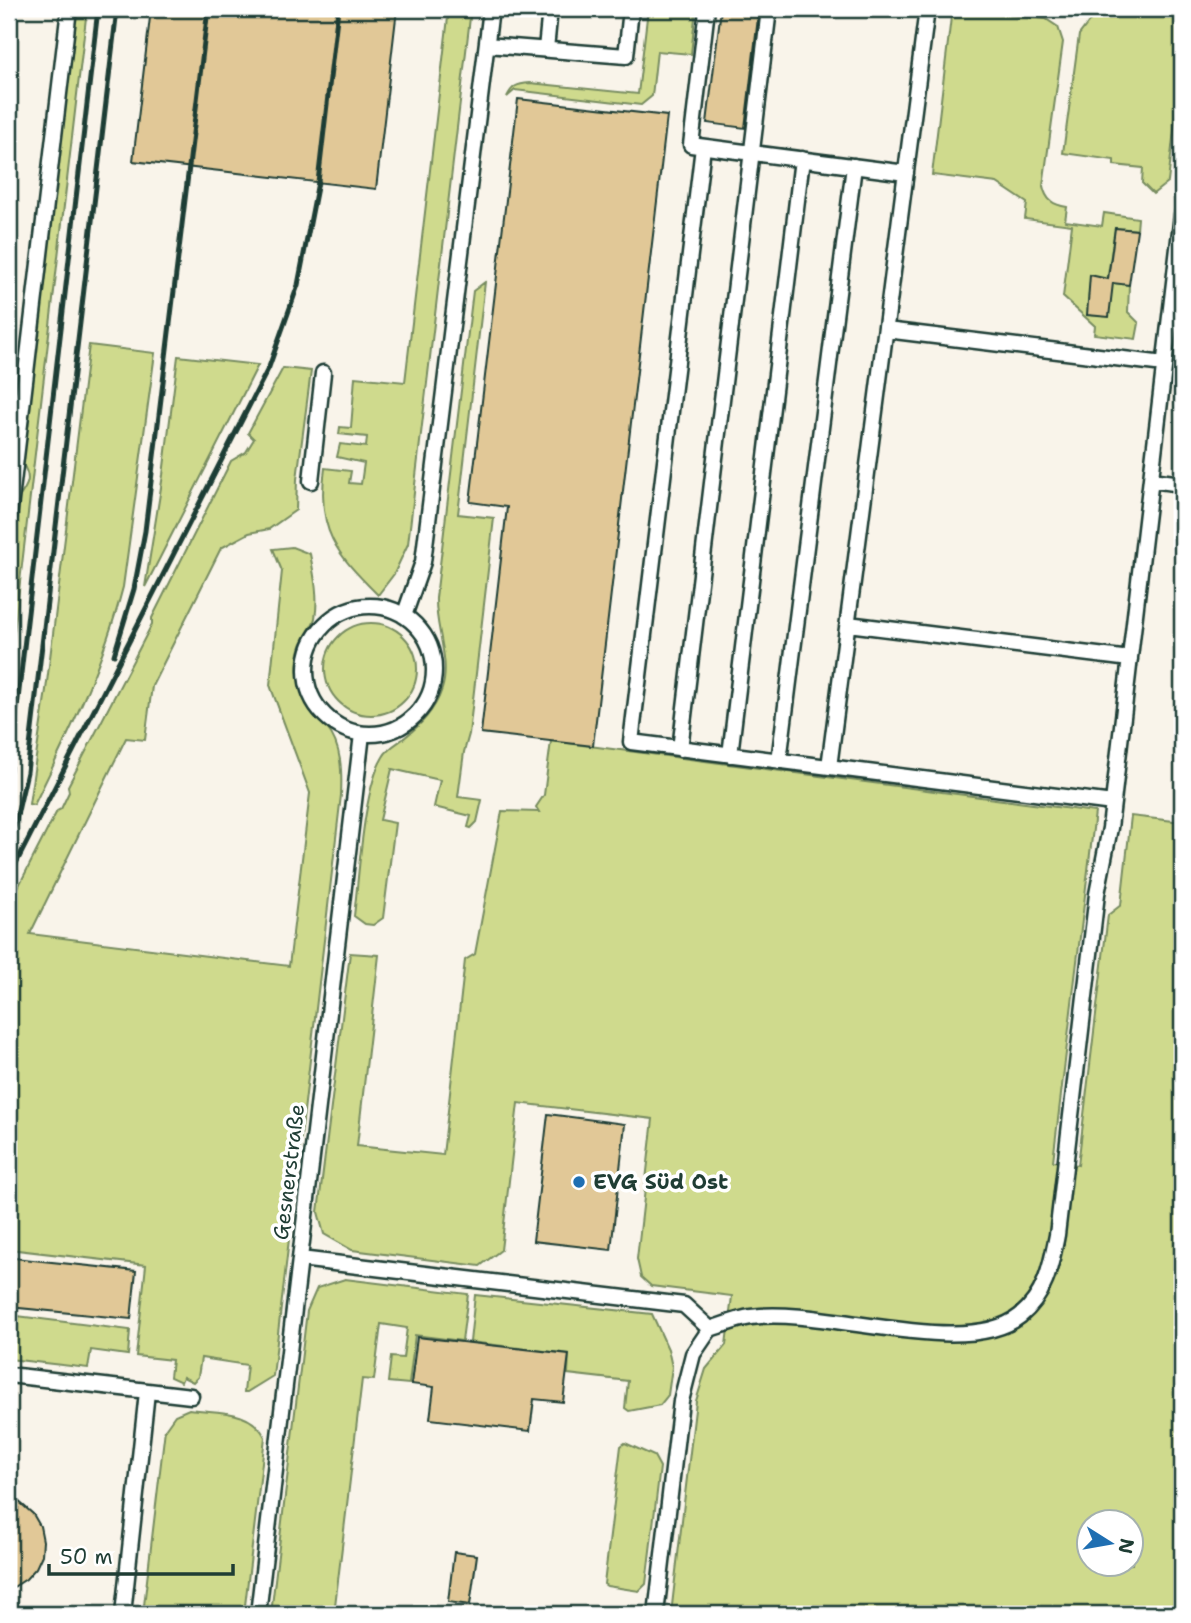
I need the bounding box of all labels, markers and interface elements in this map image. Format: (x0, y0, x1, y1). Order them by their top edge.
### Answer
street label: Gesnerstraße (267, 1102, 311, 1242)
place label: EVG Süd Ost (593, 1168, 728, 1196)
marker: EVG Süd Ost (571, 1174, 587, 1190)
north arrow (1076, 1508, 1146, 1578)
scale bar (49, 1532, 233, 1576)
text: N (1112, 1536, 1140, 1556)
text: 50 m (60, 1543, 113, 1571)

